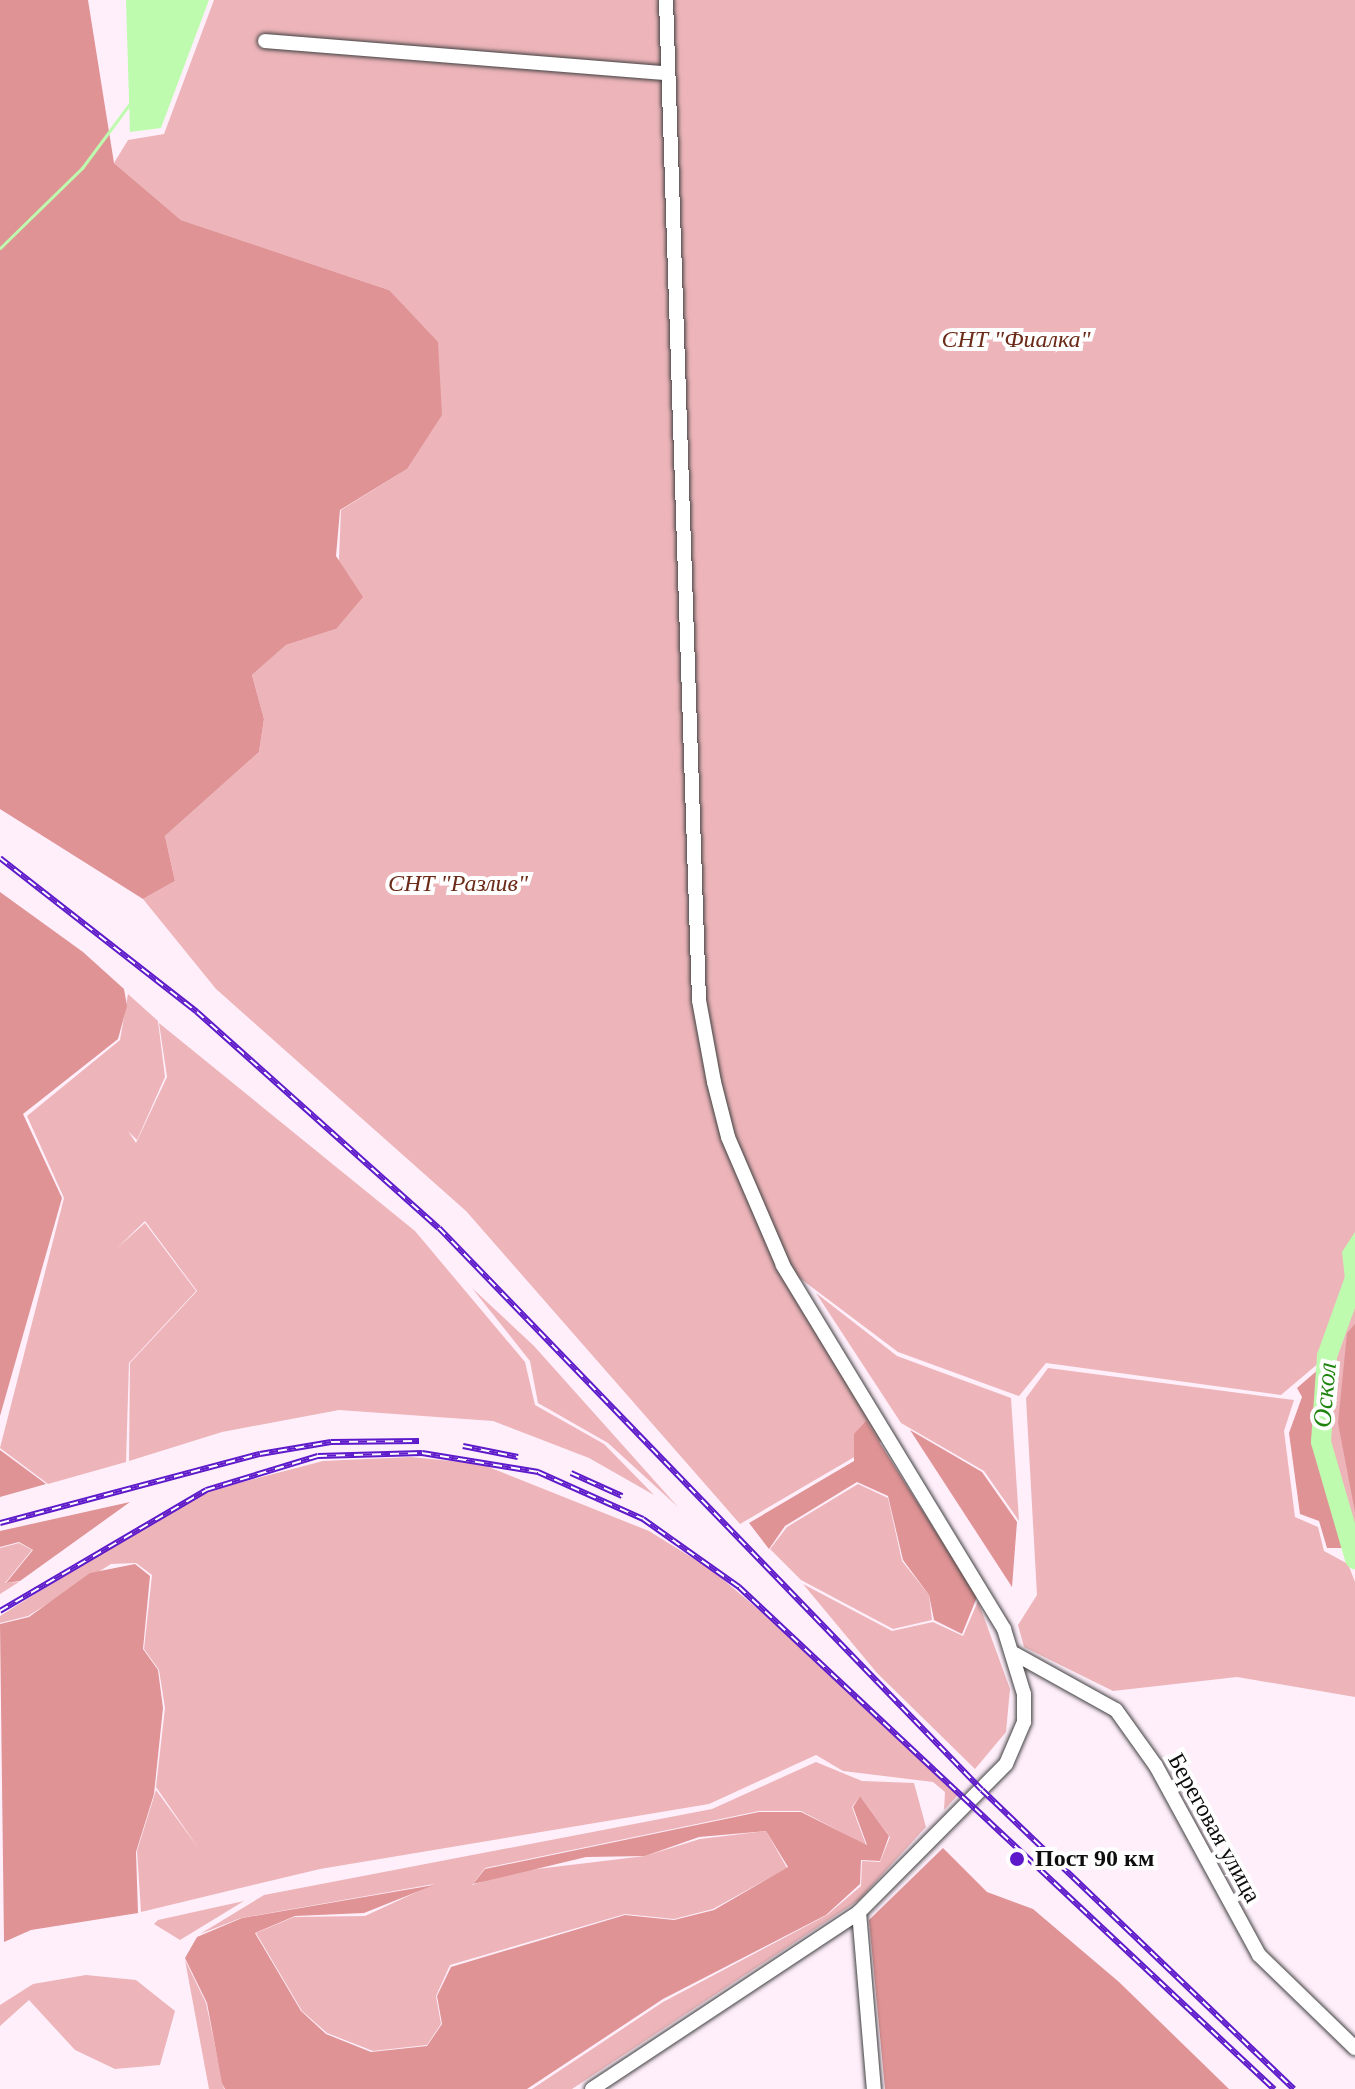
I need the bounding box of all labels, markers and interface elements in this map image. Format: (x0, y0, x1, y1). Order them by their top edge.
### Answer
park label: СНТ "Фиалка" (941, 326, 1091, 354)
park label: СНТ "Разлив" (388, 870, 528, 898)
water label: Оскол (1307, 1361, 1343, 1429)
street label: Береговая улица (1161, 1748, 1267, 1908)
place label: Пост 90 км (1035, 1845, 1154, 1873)
marker: Пост 90 км (1006, 1848, 1028, 1870)

